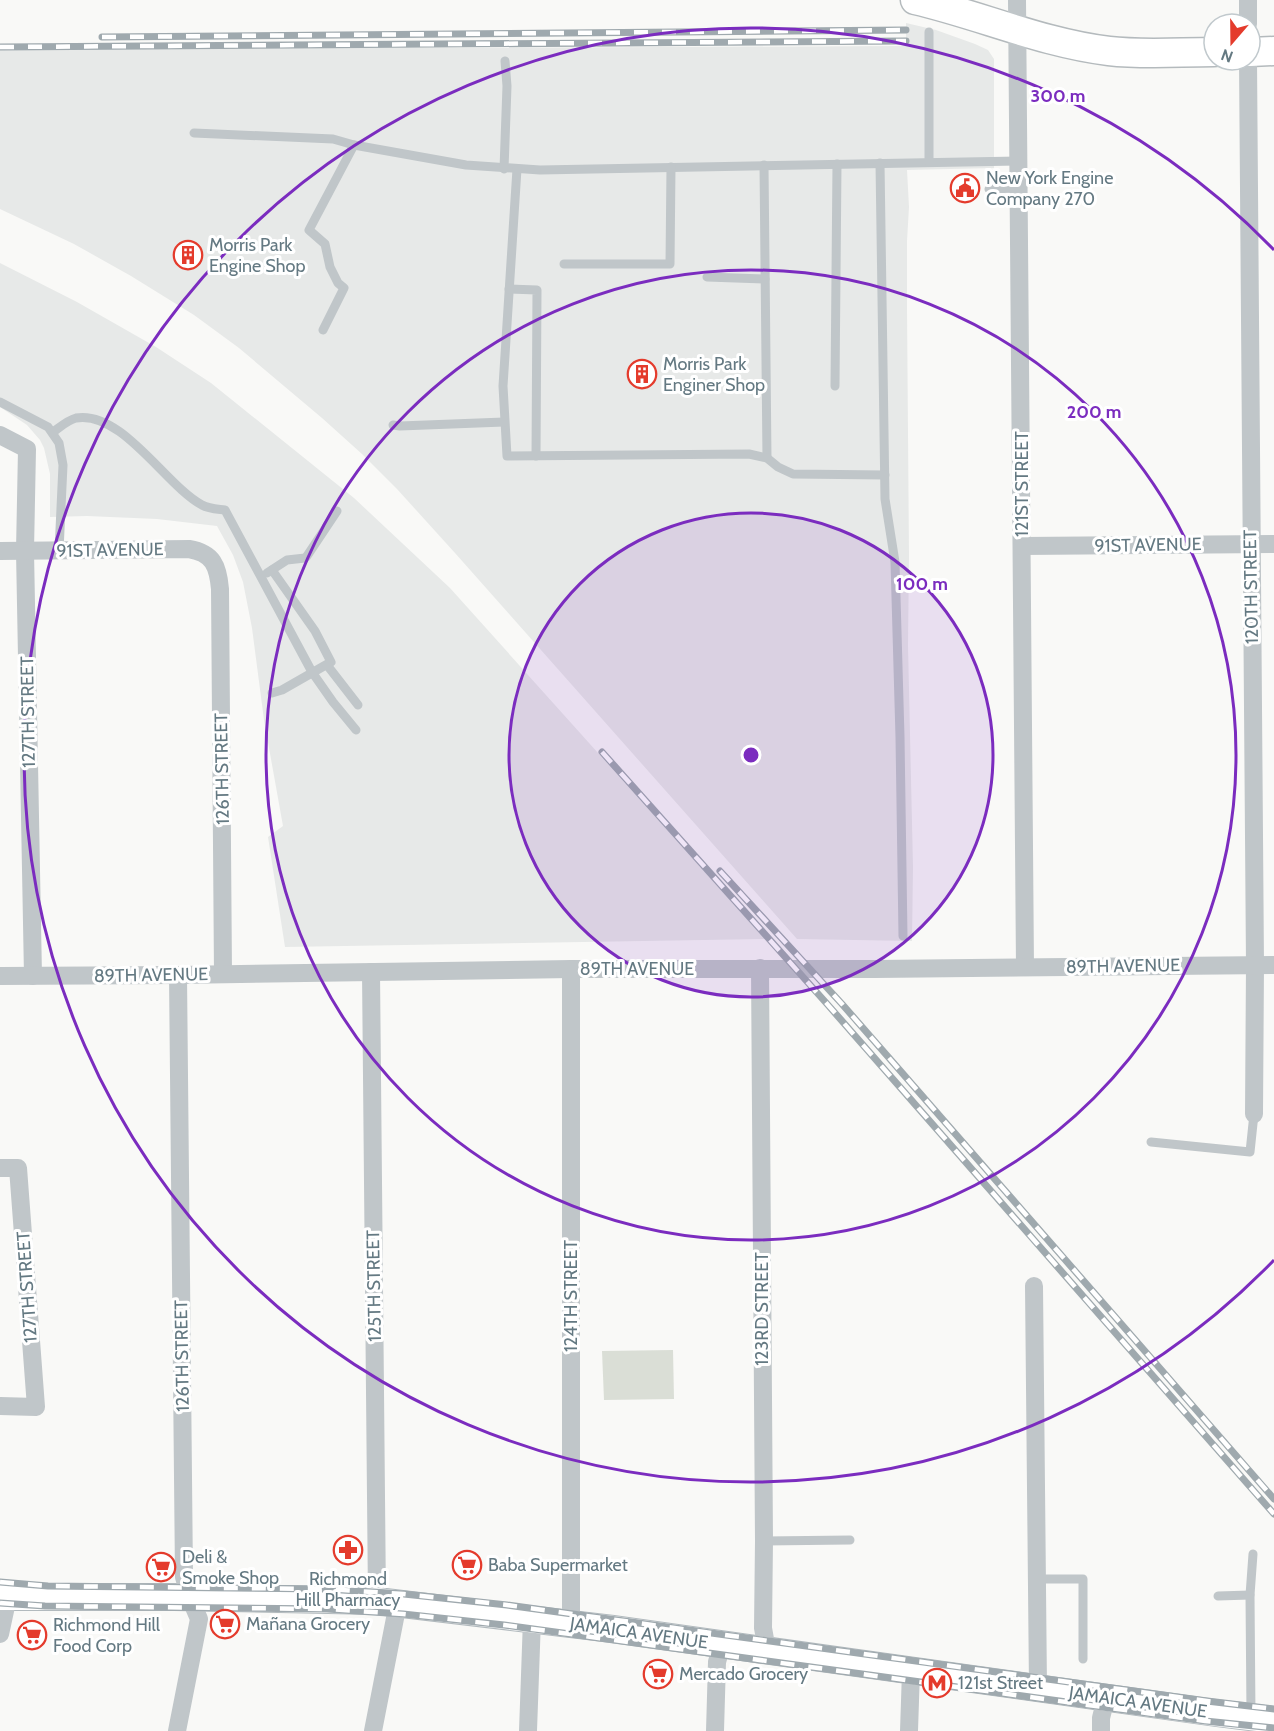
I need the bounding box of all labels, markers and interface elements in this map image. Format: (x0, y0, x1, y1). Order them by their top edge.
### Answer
north arrow (1202, 12, 1262, 72)
text: N (1218, 45, 1236, 66)
text: 300 m (1031, 85, 1085, 107)
place label: New York Engine Company 270 (986, 167, 1113, 210)
public building icon: New York Engine Company 270 (949, 172, 981, 204)
place label: Morris Park Engine Shop (209, 234, 305, 277)
building icon: Morris Park Engine Shop (172, 239, 204, 271)
place label: Morris Park Enginer Shop (663, 353, 765, 396)
building icon: Morris Park Enginer Shop (626, 358, 658, 390)
text: 200 m (1067, 401, 1121, 423)
street label: 121ST STREET (1011, 431, 1033, 537)
street label: 120TH STREET (1239, 529, 1263, 644)
street label: 91ST AVENUE (1094, 533, 1202, 557)
street label: 91ST AVENUE (56, 538, 164, 562)
text: 100 m (896, 573, 948, 595)
street label: 127TH STREET (16, 656, 40, 768)
street label: 126TH STREET (210, 712, 234, 825)
centre of rings (741, 745, 761, 765)
street label: 89TH AVENUE (1066, 954, 1180, 978)
street label: 89TH AVENUE (580, 958, 694, 980)
street label: 89TH AVENUE (94, 963, 208, 987)
street label: 125TH STREET (362, 1229, 386, 1342)
street label: 127TH STREET (12, 1230, 42, 1343)
street label: 124TH STREET (560, 1239, 582, 1352)
street label: 123RD STREET (751, 1252, 773, 1366)
street label: 126TH STREET (170, 1299, 194, 1412)
pharmacy icon: Richmond Hill Pharmacy (332, 1534, 364, 1566)
place label: Deli & Smoke Shop (182, 1546, 279, 1589)
supermarket icon: Baba Supermarket (451, 1549, 483, 1581)
supermarket icon: Deli & Smoke Shop (145, 1551, 177, 1583)
place label: Baba Supermarket (488, 1554, 628, 1576)
place label: Richmond Hill Pharmacy (296, 1568, 400, 1611)
supermarket icon: Mañana Grocery (209, 1608, 241, 1640)
street label: JAMAICA AVENUE (568, 1612, 709, 1654)
place label: Mañana Grocery (246, 1613, 370, 1635)
place label: Richmond Hill Food Corp (53, 1614, 161, 1657)
supermarket icon: Richmond Hill Food Corp (16, 1619, 48, 1651)
supermarket icon: Mercado Grocery (642, 1658, 674, 1690)
place label: Mercado Grocery (679, 1663, 808, 1685)
metro station icon: 121st Street (921, 1667, 953, 1699)
place label: 121st Street (958, 1672, 1043, 1694)
street label: JAMAICA AVENUE (1067, 1681, 1208, 1723)

